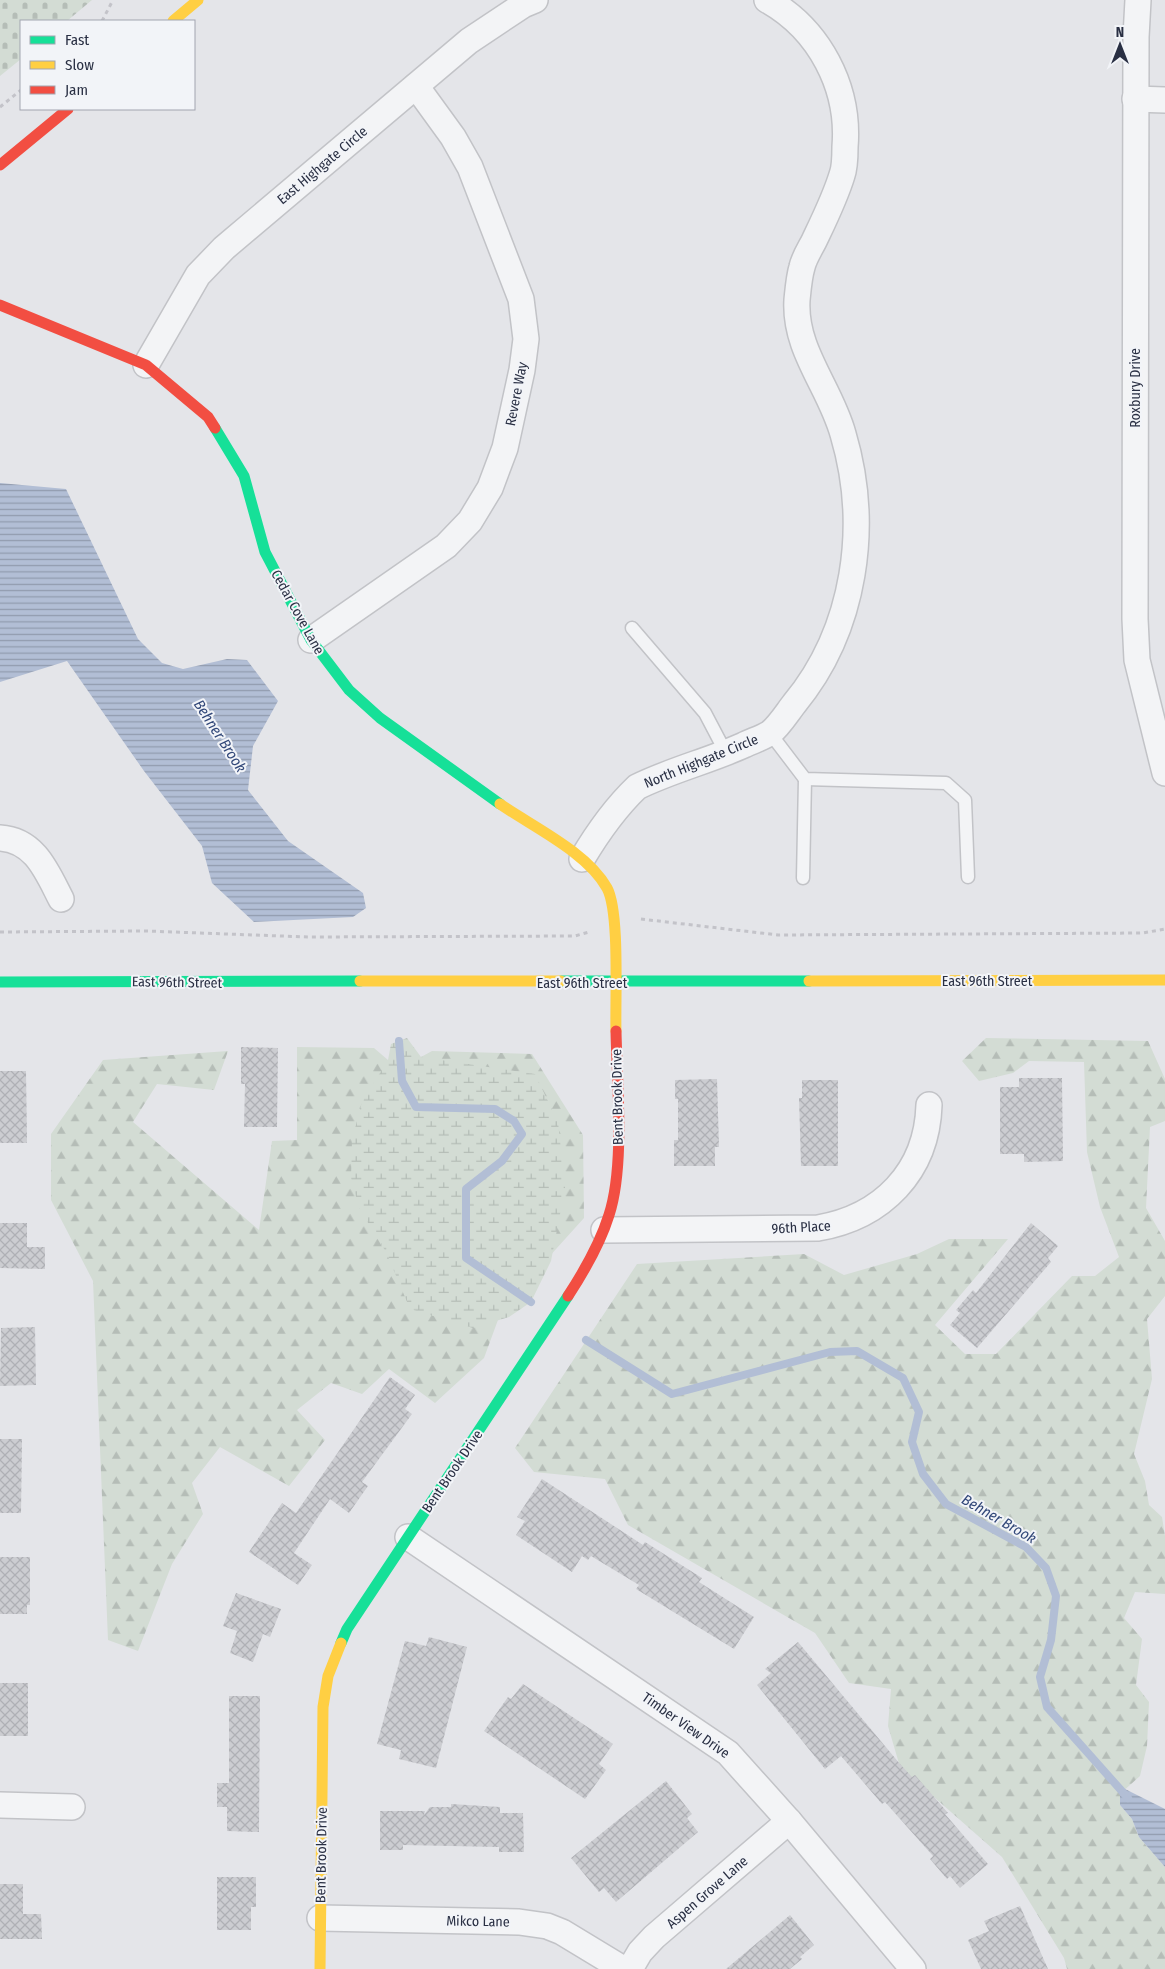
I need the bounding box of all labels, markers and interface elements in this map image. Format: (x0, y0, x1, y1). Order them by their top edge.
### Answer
legend (20, 20, 195, 110)
north arrow (1095, 20, 1145, 70)
text: N (1116, 24, 1124, 41)
text: Fast (65, 31, 89, 49)
text: Slow (65, 56, 94, 74)
text: Jam (65, 81, 88, 99)
street label: East Highgate Circle (274, 123, 371, 208)
street label: Roxbury Drive (1127, 348, 1144, 428)
street label: Revere Way (502, 360, 531, 428)
street label: Cedar Cove Lane (267, 567, 328, 658)
water label: Behner Brook (190, 696, 250, 776)
street label: North Highgate Circle (642, 731, 761, 792)
street label: East 96th Street (132, 973, 223, 992)
street label: East 96th Street (942, 973, 1033, 990)
street label: East 96th Street (537, 975, 628, 992)
street label: Bent Brook Drive (608, 1049, 627, 1145)
street label: 96th Place (771, 1217, 831, 1238)
street label: Bent Brook Drive (418, 1427, 486, 1516)
water label: Behner Brook (959, 1490, 1040, 1548)
street label: Timber View Drive (639, 1689, 733, 1762)
street label: Bent Brook Drive (312, 1807, 331, 1903)
street label: Aspen Grove Lane (663, 1853, 751, 1932)
street label: Mikco Lane (446, 1912, 510, 1931)

